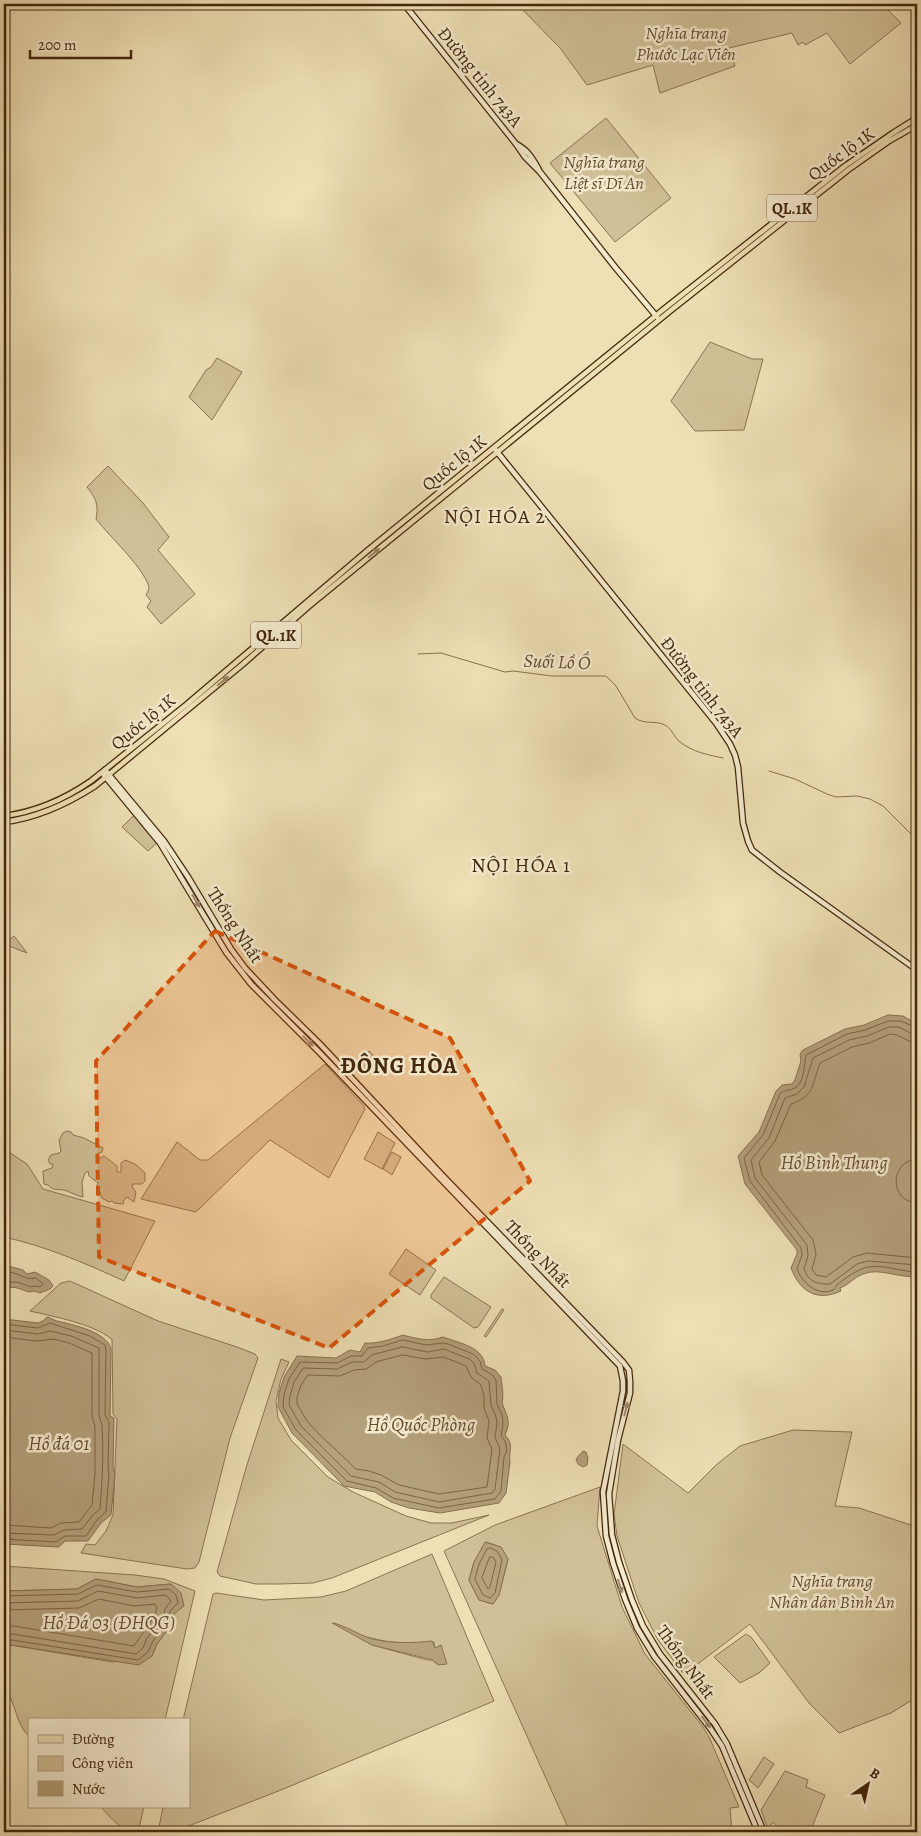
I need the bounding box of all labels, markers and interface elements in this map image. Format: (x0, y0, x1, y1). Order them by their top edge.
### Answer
park label: Nghĩa trang Phước Lạc Viên (636, 21, 736, 66)
street label: Đường tỉnh 743A (432, 22, 528, 132)
scale bar (30, 28, 131, 60)
text: 200 m (38, 35, 77, 55)
street label: Quốc lộ 1K (803, 121, 880, 186)
park label: Nghĩa trang Liệt sĩ Dĩ An (563, 150, 645, 195)
road number: QL.1K (767, 194, 817, 222)
street label: Quốc lộ 1K (417, 429, 492, 497)
district label: NỘI HÓA 2 (444, 503, 546, 530)
one-way arrow (367, 548, 380, 559)
road number: QL.1K (251, 622, 301, 648)
street label: Đường tỉnh 743A (655, 631, 749, 743)
water label: Suối Lồ Ồ (523, 648, 591, 676)
one-way arrow (217, 676, 229, 687)
street label: Quốc lộ 1K (106, 688, 181, 756)
district label: NỘI HÓA 1 (471, 852, 571, 879)
street label: Thống Nhất (201, 882, 269, 968)
one-way arrow (191, 895, 200, 908)
one-way arrow (302, 1035, 314, 1047)
district label: ĐÔNG HÒA (340, 1051, 458, 1081)
water label: Hồ Bình Thung (780, 1150, 888, 1176)
street label: Thống Nhất (499, 1215, 577, 1293)
one-way arrow (622, 1402, 630, 1417)
water label: Hồ Quốc Phòng (367, 1412, 476, 1438)
water label: Hồ đá 01 (28, 1431, 90, 1457)
park label: Nghĩa trang Nhân dân Bình An (769, 1569, 895, 1614)
one-way arrow (617, 1578, 625, 1593)
water label: Hồ Đá 03 (ĐHQG) (43, 1610, 175, 1636)
street label: Thống Nhất (651, 1620, 721, 1704)
one-way arrow (700, 1716, 711, 1729)
legend (28, 1718, 190, 1808)
text: Đường (72, 1729, 115, 1749)
text: Công viên (72, 1753, 133, 1773)
north arrow (844, 1758, 894, 1808)
text: B (866, 1763, 884, 1784)
text: Nước (72, 1779, 105, 1799)

